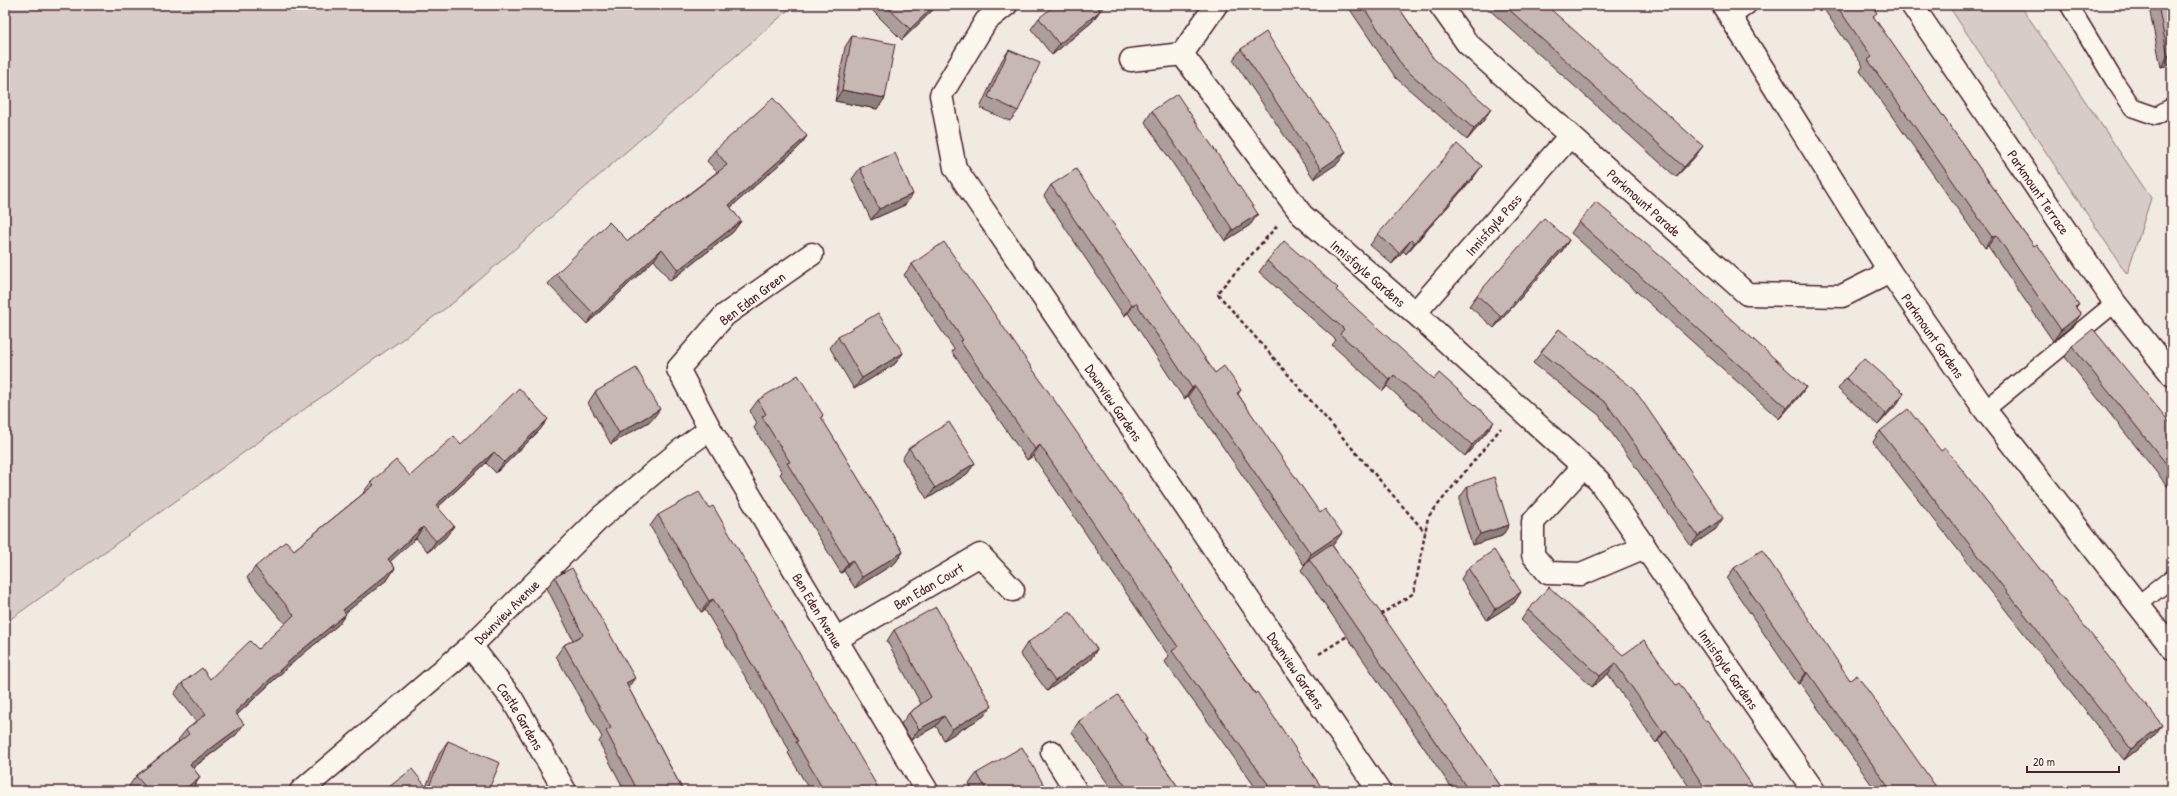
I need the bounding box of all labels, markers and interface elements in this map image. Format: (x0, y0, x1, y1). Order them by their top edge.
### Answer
street label: Parkmount Terrace (2004, 146, 2075, 238)
street label: Parkmount Parade (1604, 164, 1686, 240)
street label: Innisfayle Pass (1460, 189, 1525, 259)
street label: Innisfayle Gardens (1327, 235, 1410, 311)
street label: Ben Edan Green (715, 267, 789, 329)
street label: Parkmount Gardens (1898, 289, 1970, 382)
street label: Downview Gardens (1081, 360, 1148, 445)
street label: Ben Edan Court (890, 557, 967, 613)
street label: Ben Eden Avenue (789, 569, 849, 652)
street label: Downview Avenue (469, 574, 543, 648)
street label: Innisfayle Gardens (1695, 625, 1764, 713)
street label: Downview Gardens (1264, 628, 1330, 713)
street label: Castle Gardens (493, 678, 549, 753)
scale bar (2027, 748, 2119, 774)
text: 20 m (2033, 753, 2055, 770)

